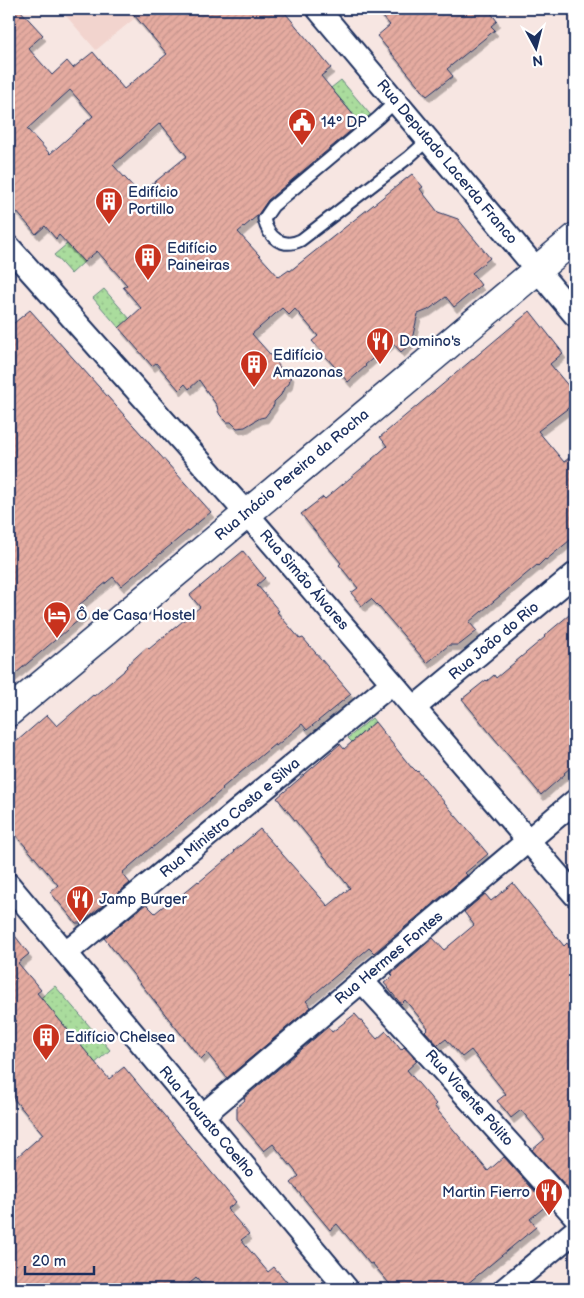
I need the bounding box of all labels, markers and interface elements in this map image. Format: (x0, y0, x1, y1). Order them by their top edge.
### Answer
north arrow (512, 22, 562, 72)
text: N (531, 51, 544, 69)
street label: Rua Deputado Lacerda Franco (372, 76, 522, 248)
public building icon: 14º DP (287, 107, 317, 146)
place label: 14º DP (321, 113, 367, 132)
place label: Edifício Portillo (128, 183, 178, 219)
building icon: Edifício Portillo (94, 186, 124, 225)
place label: Edifício Paineiras (167, 239, 230, 275)
building icon: Edifício Paineiras (133, 242, 163, 281)
restaurant icon: Domino's (365, 326, 395, 365)
place label: Domino's (399, 332, 461, 351)
place label: Edifício Amazonas (273, 346, 344, 382)
building icon: Edifício Amazonas (239, 349, 269, 388)
street label: Rua Inácio Pereira da Rocha (211, 405, 373, 545)
street label: Rua Simão Álvares (255, 526, 353, 635)
street label: Rua João do Rio (445, 598, 543, 684)
hotel icon: Ô de Casa Hostel (42, 600, 72, 639)
place label: Ô de Casa Hostel (76, 606, 195, 625)
street label: Rua Ministro Costa e Silva (156, 754, 304, 882)
restaurant icon: Jamp Burger (65, 884, 95, 923)
place label: Jamp Burger (99, 890, 188, 909)
street label: Rua Hermes Fontes (331, 907, 447, 1009)
building icon: Edifício Chelsea (31, 1022, 61, 1061)
place label: Edifício Chelsea (65, 1028, 175, 1047)
street label: Rua Vicente Pólito (421, 1046, 517, 1150)
street label: Rua Mourato Coelho (155, 1062, 259, 1182)
restaurant icon: Martin Fierro (534, 1177, 564, 1216)
place label: Martin Fierro (442, 1183, 530, 1202)
scale bar (25, 1243, 94, 1275)
text: 20 m (32, 1252, 66, 1271)

